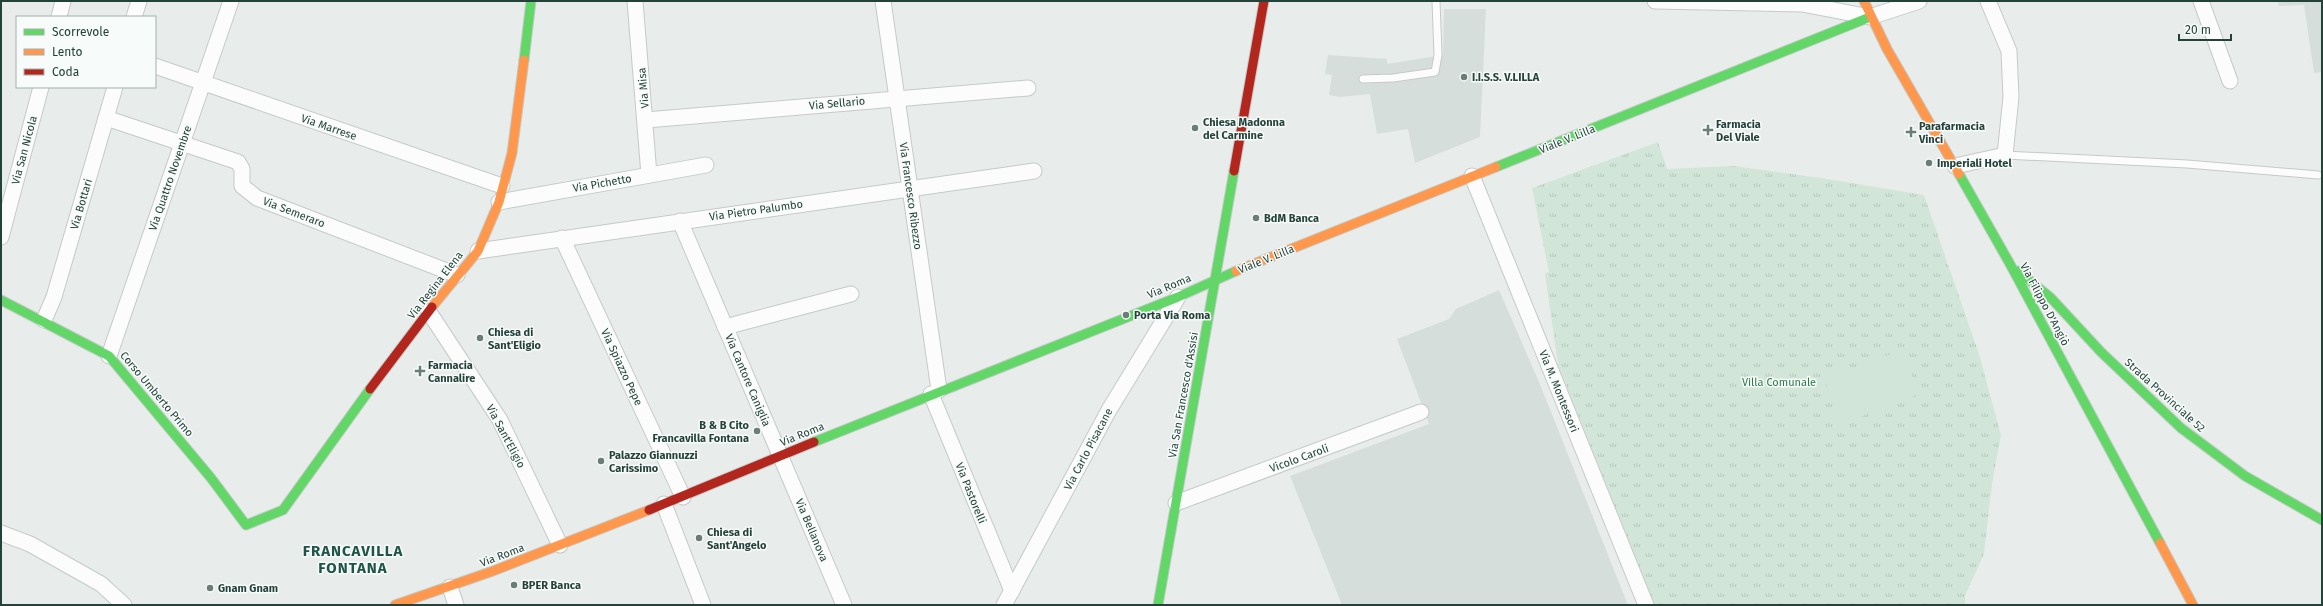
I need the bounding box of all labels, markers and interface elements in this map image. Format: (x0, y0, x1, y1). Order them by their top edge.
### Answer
legend (16, 16, 156, 88)
scale bar (2179, 16, 2231, 42)
text: 20 m (2185, 23, 2211, 37)
text: Scorrevole (52, 25, 109, 39)
text: Lento (52, 45, 82, 59)
text: Coda (52, 65, 79, 79)
street label: Via Misa (635, 67, 652, 109)
place label: I.I.S.S. V.LILLA (1472, 71, 1540, 84)
marker: I.I.S.S. V.LILLA (1459, 72, 1469, 82)
street label: Via Sellario (808, 95, 866, 112)
street label: Via Marrese (299, 112, 358, 143)
street label: Via San Nicola (9, 114, 40, 186)
place label: Chiesa Madonna del Carmine (1203, 116, 1285, 142)
place label: Farmacia Del Viale (1716, 118, 1761, 144)
place label: Parafarmacia Vinci (1918, 120, 1985, 146)
street label: Viale V. Lilla (1537, 122, 1597, 157)
marker: Chiesa Madonna del Carmine (1190, 123, 1200, 133)
street label: Via Quattro Novembre (146, 124, 195, 232)
marker: Farmacia Del Viale (1703, 125, 1713, 135)
marker: Parafarmacia Vinci (1906, 127, 1916, 137)
street label: Via Francesco Ribezzo (897, 142, 924, 251)
place label: Imperiali Hotel (1937, 157, 2012, 170)
marker: Imperiali Hotel (1924, 158, 1934, 168)
street label: Via Pichetto (572, 172, 633, 195)
street label: Via Bottari (68, 177, 95, 231)
street label: Via Semeraro (261, 195, 327, 230)
street label: Via Pietro Palumbo (708, 197, 804, 224)
place label: BdM Banca (1264, 212, 1319, 225)
marker: BdM Banca (1251, 213, 1261, 223)
street label: Viale V. Lilla (1236, 242, 1296, 277)
street label: Via Regina Elena (405, 249, 466, 322)
street label: Via Filippo D'Angiò (2017, 261, 2072, 348)
street label: Via Roma (1145, 271, 1193, 302)
place label: Porta Via Roma (1134, 309, 1210, 322)
marker: Porta Via Roma (1121, 310, 1131, 320)
place label: Chiesa di Sant'Eligio (488, 326, 542, 352)
street label: Via Spiazzo Pepe (598, 327, 645, 408)
street label: Via San Francesco d'Assisi (1166, 331, 1201, 459)
street label: Via Cantore Caniglia (722, 332, 773, 428)
marker: Chiesa di Sant'Eligio (475, 333, 485, 343)
street label: Via M. Montessori (1536, 348, 1581, 434)
street label: Corso Umberto Primo (117, 349, 196, 439)
street label: Strada Provinciale 52 (2122, 356, 2208, 435)
place label: Farmacia Cannalire (428, 359, 475, 385)
marker: Farmacia Cannalire (415, 366, 425, 376)
park label: Villa Comunale (1742, 376, 1816, 389)
street label: Via Sant'Eligio (483, 402, 528, 470)
street label: Via Carlo Pisacane (1061, 406, 1116, 492)
place label: B & B Cito Francavilla Fontana (652, 419, 750, 445)
street label: Via Roma (778, 420, 826, 449)
marker: B & B Cito Francavilla Fontana (752, 426, 762, 436)
street label: Vicolo Caroli (1268, 442, 1330, 475)
place label: Palazzo Giannuzzi Carissimo (609, 449, 698, 475)
marker: Palazzo Giannuzzi Carissimo (596, 456, 606, 466)
street label: Via Pastorelli (952, 461, 989, 526)
street label: Via Bellanova (792, 497, 831, 564)
place label: Chiesa di Sant'Angelo (707, 526, 767, 552)
marker: Chiesa di Sant'Angelo (694, 533, 704, 543)
street label: Via Roma (478, 541, 526, 570)
district label: FRANCAVILLA FONTANA (303, 542, 404, 577)
place label: BPER Banca (522, 579, 581, 592)
marker: BPER Banca (509, 580, 519, 590)
place label: Gnam Gnam (218, 582, 278, 595)
marker: Gnam Gnam (205, 583, 215, 593)

